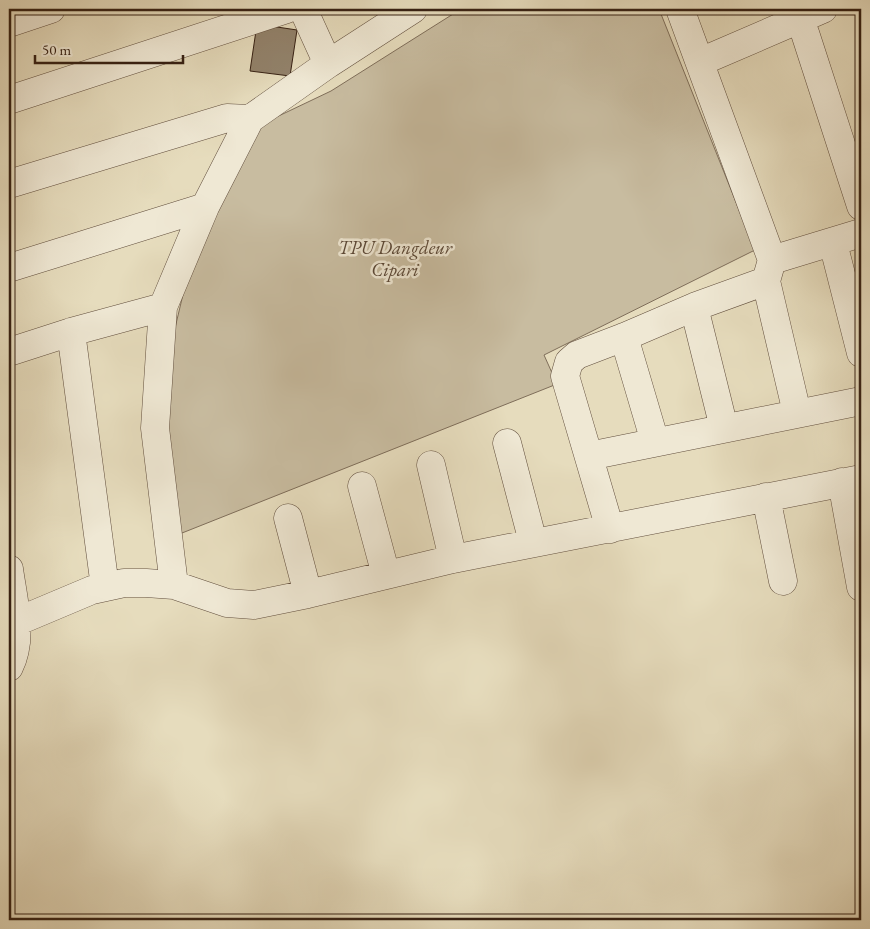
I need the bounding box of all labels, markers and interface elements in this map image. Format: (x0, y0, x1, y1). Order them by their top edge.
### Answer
scale bar (35, 32, 182, 64)
text: 50 m (42, 40, 71, 59)
park label: TPU Dangdeur Cipari (338, 235, 453, 282)

